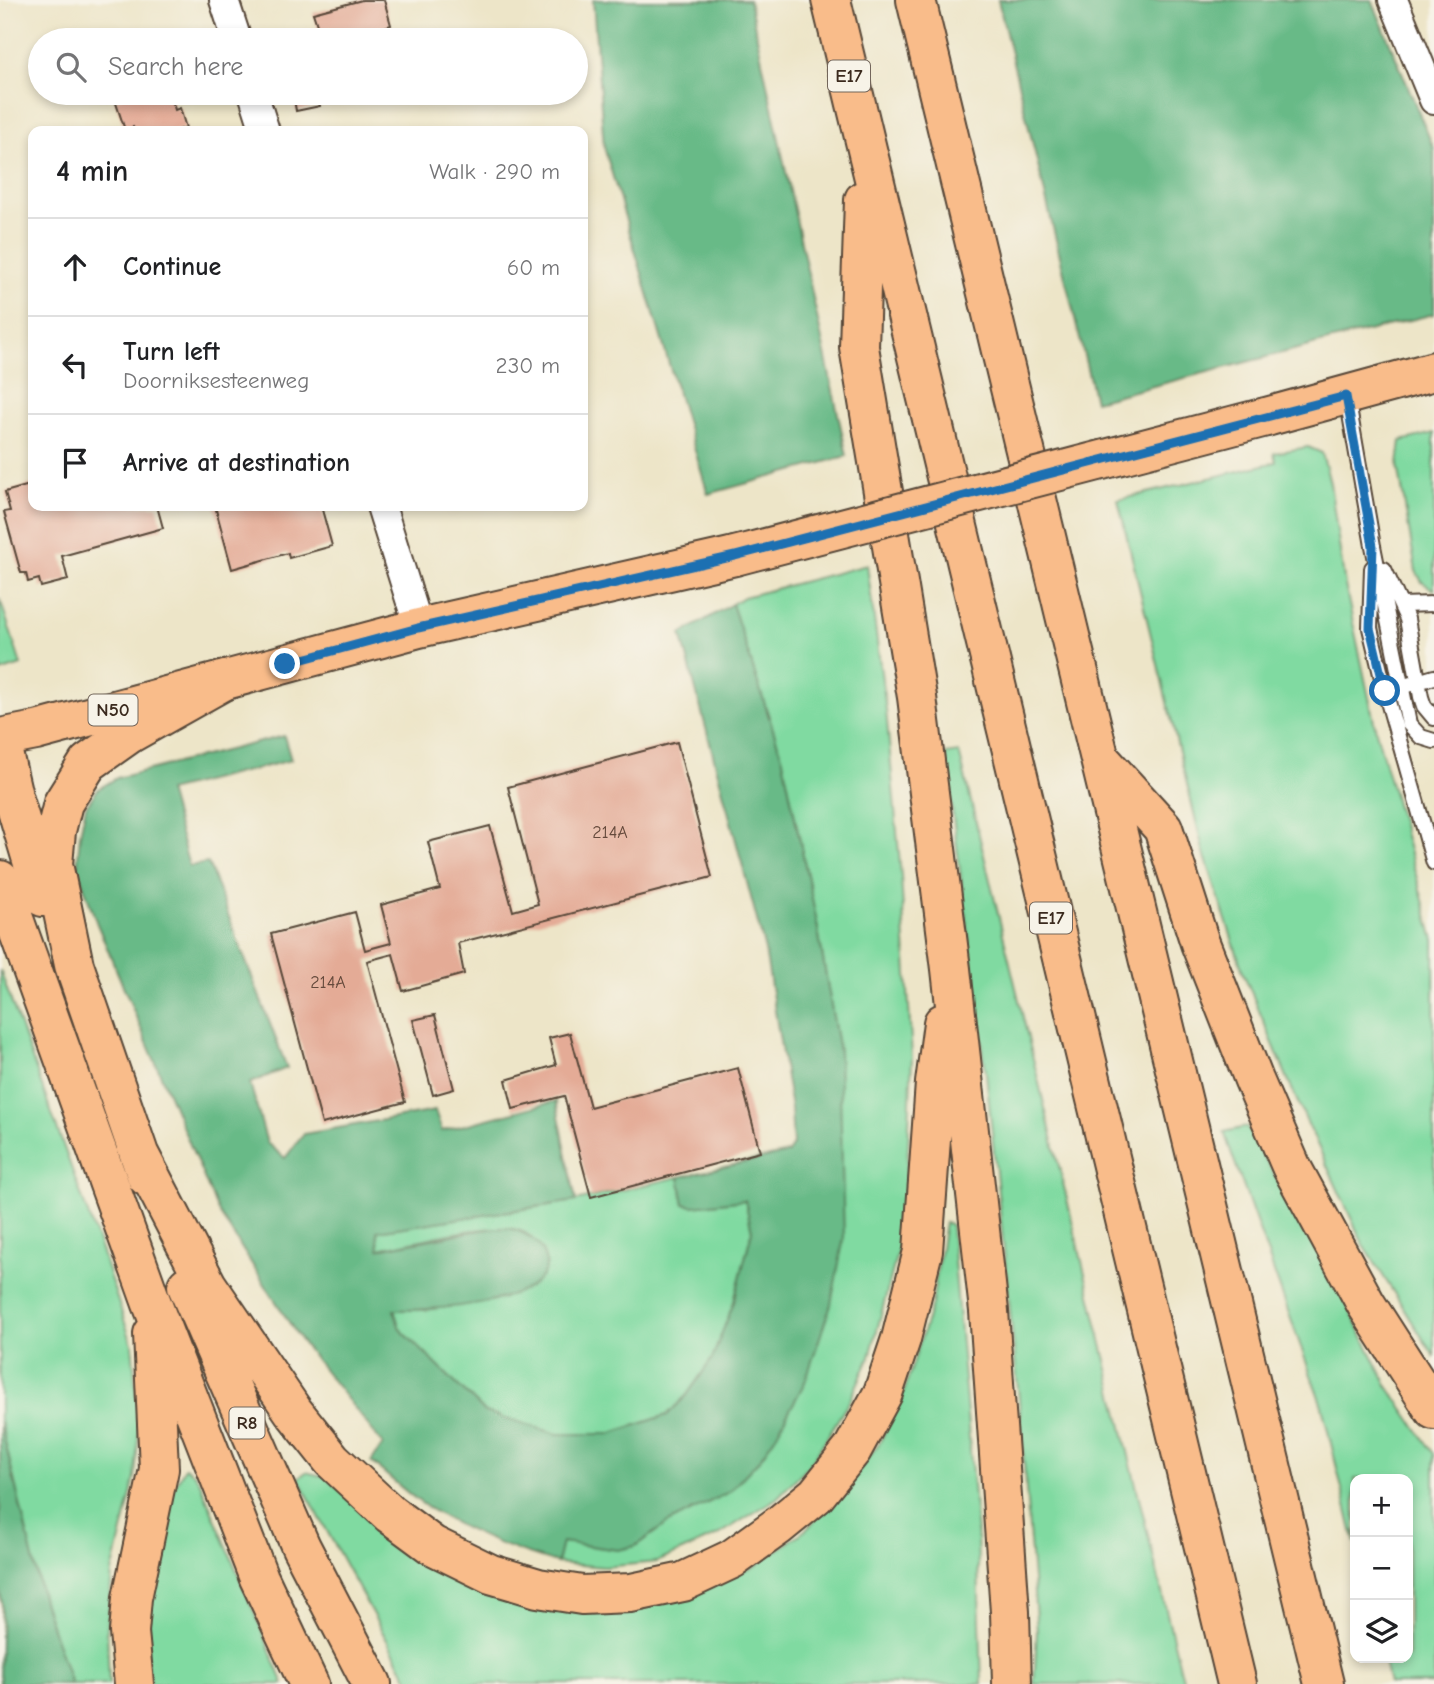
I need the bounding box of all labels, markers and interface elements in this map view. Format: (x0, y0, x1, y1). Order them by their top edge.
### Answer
search box (28, 28, 588, 105)
icon: search (52, 48, 90, 86)
text: Search here (108, 52, 243, 82)
road number: E17 (828, 60, 870, 92)
text: 4 min (56, 154, 128, 189)
text: Walk · 290 m (429, 158, 560, 185)
icon: ahead (56, 248, 94, 286)
text: Continue (123, 252, 221, 282)
text: 60 m (507, 254, 560, 281)
text: Turn left (123, 337, 220, 367)
icon: left (56, 346, 94, 384)
text: 230 m (496, 352, 560, 379)
text: Doorniksesteenweg (123, 367, 309, 394)
icon: arrive (56, 444, 94, 482)
text: Arrive at destination (123, 448, 350, 478)
route end (269, 648, 300, 679)
route start (1369, 675, 1400, 706)
road number: N50 (88, 694, 138, 726)
house number: 214A (592, 822, 628, 843)
road number: E17 (1030, 902, 1072, 934)
house number: 214A (310, 972, 346, 993)
road number: R8 (230, 1408, 264, 1438)
map controls (1350, 1474, 1413, 1663)
button: + (1350, 1474, 1413, 1537)
button: − (1350, 1537, 1413, 1600)
button: layers (1350, 1600, 1413, 1663)

